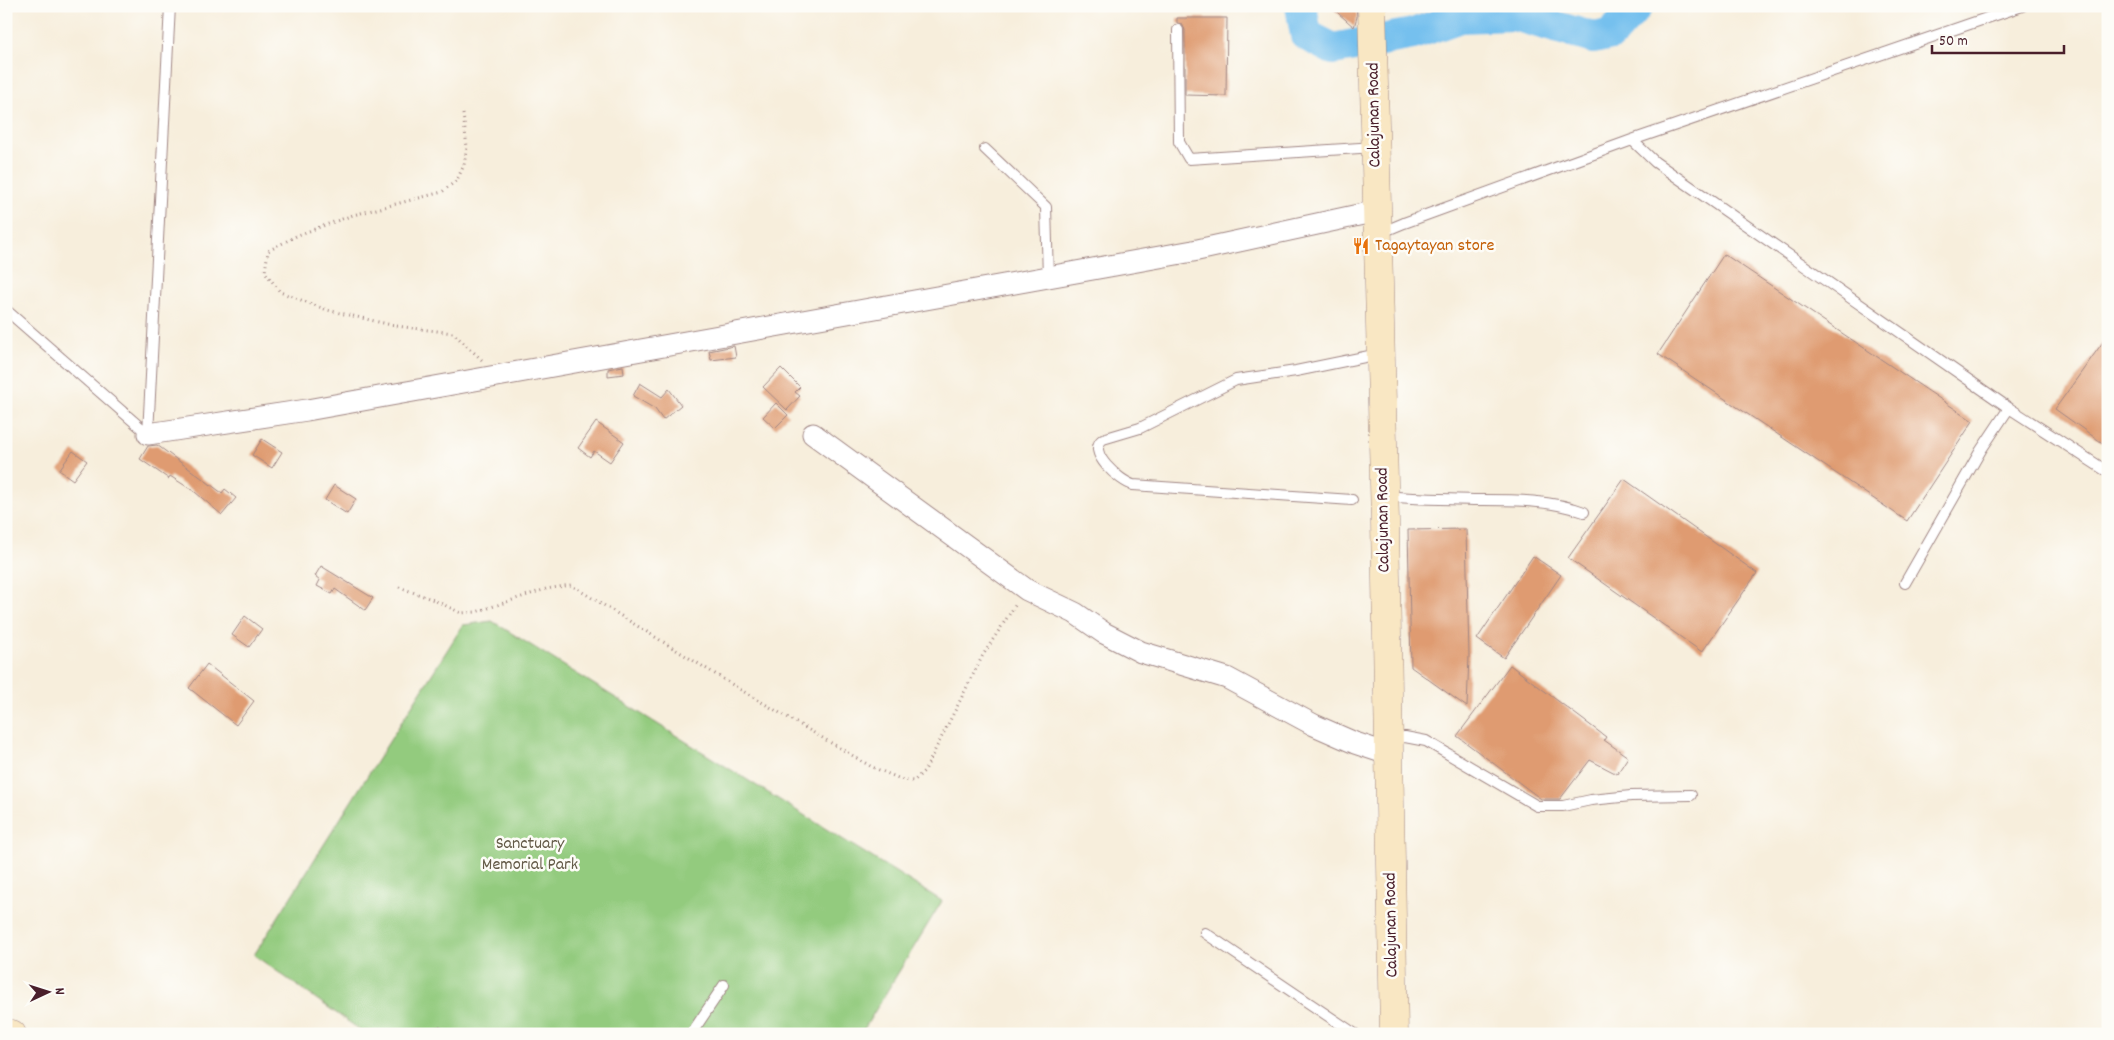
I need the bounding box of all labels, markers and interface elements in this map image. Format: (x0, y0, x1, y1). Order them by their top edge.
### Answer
scale bar (1932, 22, 2064, 54)
text: 50 m (1939, 31, 1968, 53)
street label: Calajunan Road (1362, 62, 1388, 168)
place label: Tagaytayan store (1375, 234, 1494, 259)
restaurant icon: Tagaytayan store (1351, 236, 1371, 256)
street label: Calajunan Road (1371, 467, 1397, 573)
park label: Sanctuary Memorial Park (482, 832, 578, 878)
street label: Calajunan Road (1379, 872, 1405, 978)
north arrow (22, 968, 72, 1018)
text: N (49, 987, 69, 995)

